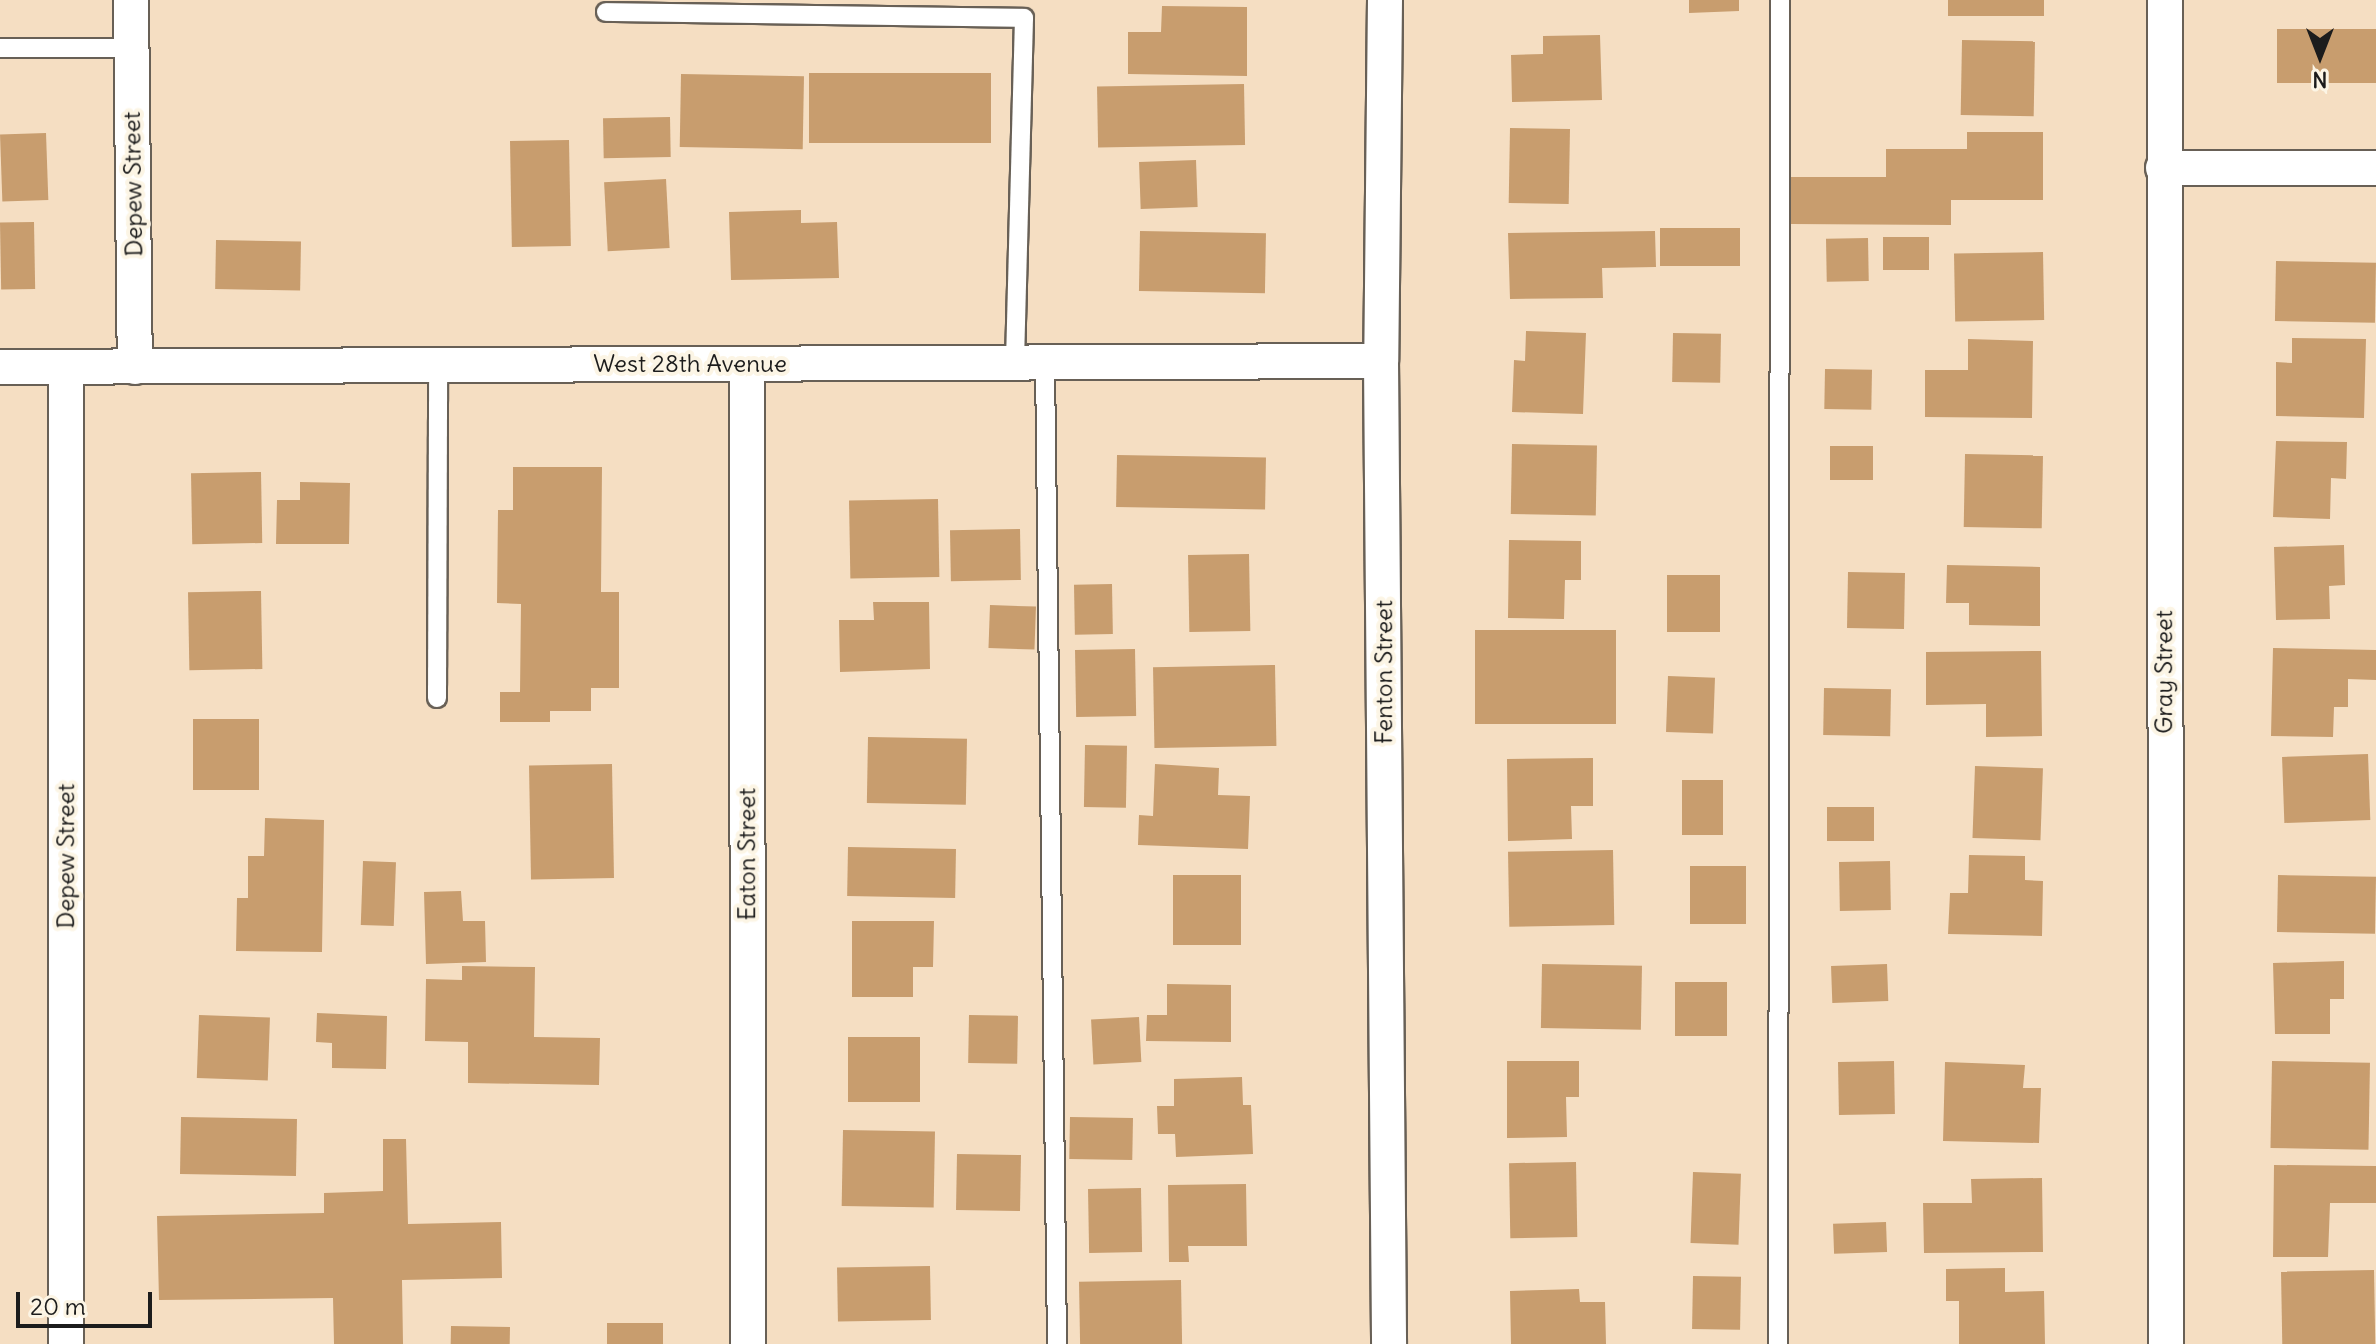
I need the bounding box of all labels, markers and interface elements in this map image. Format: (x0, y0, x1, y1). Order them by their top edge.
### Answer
north arrow (2280, 16, 2360, 96)
text: N (2312, 66, 2328, 94)
street label: Depew Street (117, 111, 149, 257)
street label: West 28th Avenue (593, 350, 787, 378)
street label: Fenton Street (1370, 600, 1398, 744)
street label: Gray Street (2150, 610, 2178, 734)
street label: Depew Street (52, 783, 80, 929)
street label: Eaton Street (733, 788, 761, 920)
scale bar (20, 1276, 156, 1326)
text: 20 m (30, 1291, 86, 1321)

